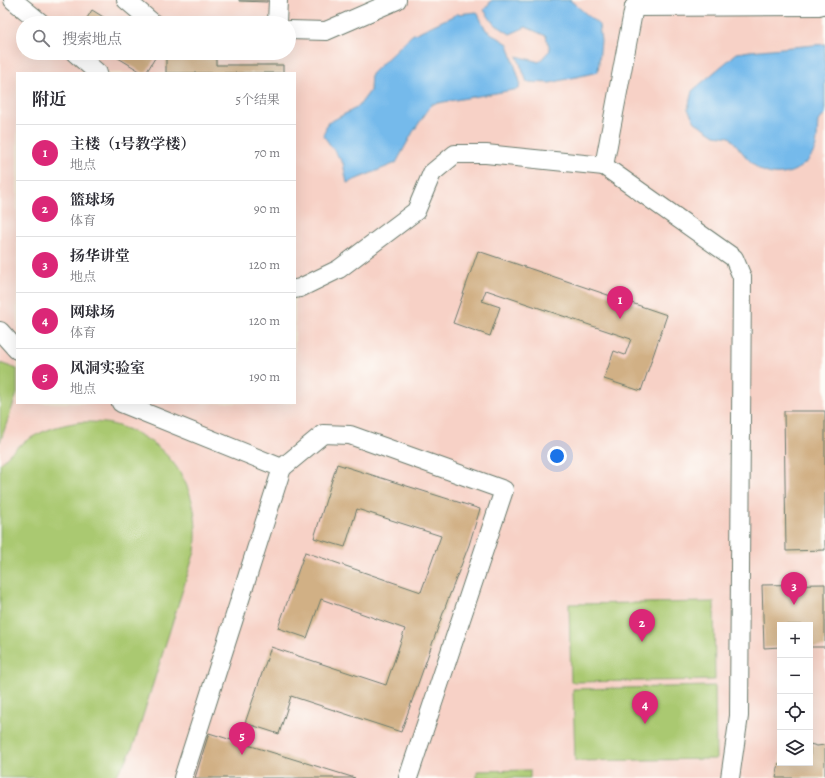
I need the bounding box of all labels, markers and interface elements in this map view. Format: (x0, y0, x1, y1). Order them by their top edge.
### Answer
search box (16, 16, 296, 60)
icon: search (30, 27, 52, 49)
text: 搜索地点 (62, 29, 122, 49)
text: 附近 (32, 88, 66, 111)
text: 5个结果 (235, 91, 280, 108)
text: 主楼（1号教学楼） (70, 134, 195, 154)
text: 1 (43, 144, 47, 161)
text: 70 m (254, 144, 280, 161)
text: 地点 (70, 156, 96, 173)
text: 篮球场 (70, 190, 115, 210)
text: 2 (42, 200, 48, 217)
text: 90 m (254, 200, 280, 217)
text: 体育 (70, 212, 96, 229)
text: 扬华讲堂 (70, 246, 130, 266)
text: 3 (42, 256, 48, 273)
text: 120 m (249, 256, 280, 273)
text: 地点 (70, 268, 96, 285)
pin: 1 (607, 286, 633, 319)
text: 网球场 (70, 302, 115, 322)
text: 4 (42, 312, 48, 329)
text: 120 m (249, 312, 280, 329)
text: 体育 (70, 324, 96, 341)
text: 风洞实验室 (70, 358, 145, 378)
text: 5 (42, 368, 48, 385)
text: 190 m (249, 368, 280, 385)
text: 地点 (70, 380, 96, 397)
your location (547, 446, 567, 466)
pin: 3 (781, 572, 807, 605)
pin: 2 (629, 609, 655, 642)
map controls (777, 622, 813, 766)
button: + (777, 622, 813, 658)
button: − (777, 658, 813, 694)
pin: 4 (632, 691, 658, 724)
button: locate (777, 694, 813, 730)
pin: 5 (229, 722, 255, 755)
button: layers (777, 730, 813, 766)

